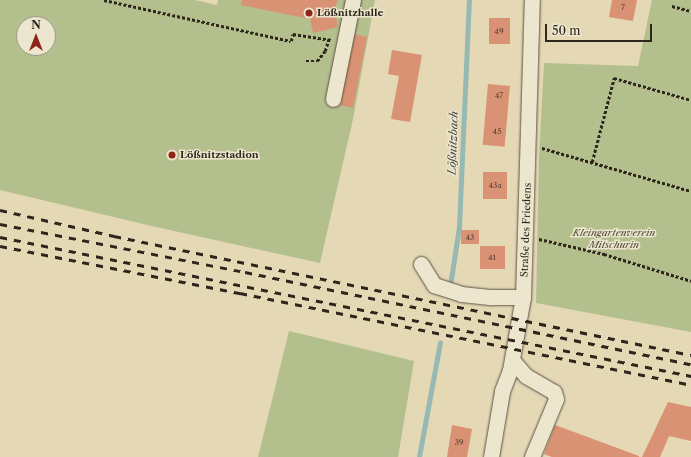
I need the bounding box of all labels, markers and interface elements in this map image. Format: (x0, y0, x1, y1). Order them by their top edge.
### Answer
house number: 7 (621, 3, 625, 13)
place label: Lößnitzhalle (317, 7, 383, 19)
marker: Lößnitzhalle (304, 8, 314, 18)
north arrow (16, 16, 56, 56)
scale bar (547, 16, 654, 42)
text: N (31, 18, 41, 32)
text: 50 m (552, 23, 581, 38)
house number: 49 (494, 27, 504, 37)
house number: 47 (495, 91, 503, 101)
water label: Lößnitzbach (445, 111, 461, 175)
house number: 45 (493, 127, 501, 137)
place label: Lößnitzstadion (180, 149, 259, 161)
marker: Lößnitzstadion (167, 150, 177, 160)
house number: 43a (488, 181, 502, 191)
street label: Straße des Friedens (518, 183, 534, 277)
park label: Kleingartenverein Mitschurin (573, 226, 655, 250)
house number: 43 (465, 233, 475, 243)
house number: 41 (488, 253, 496, 263)
house number: 39 (454, 438, 464, 448)

